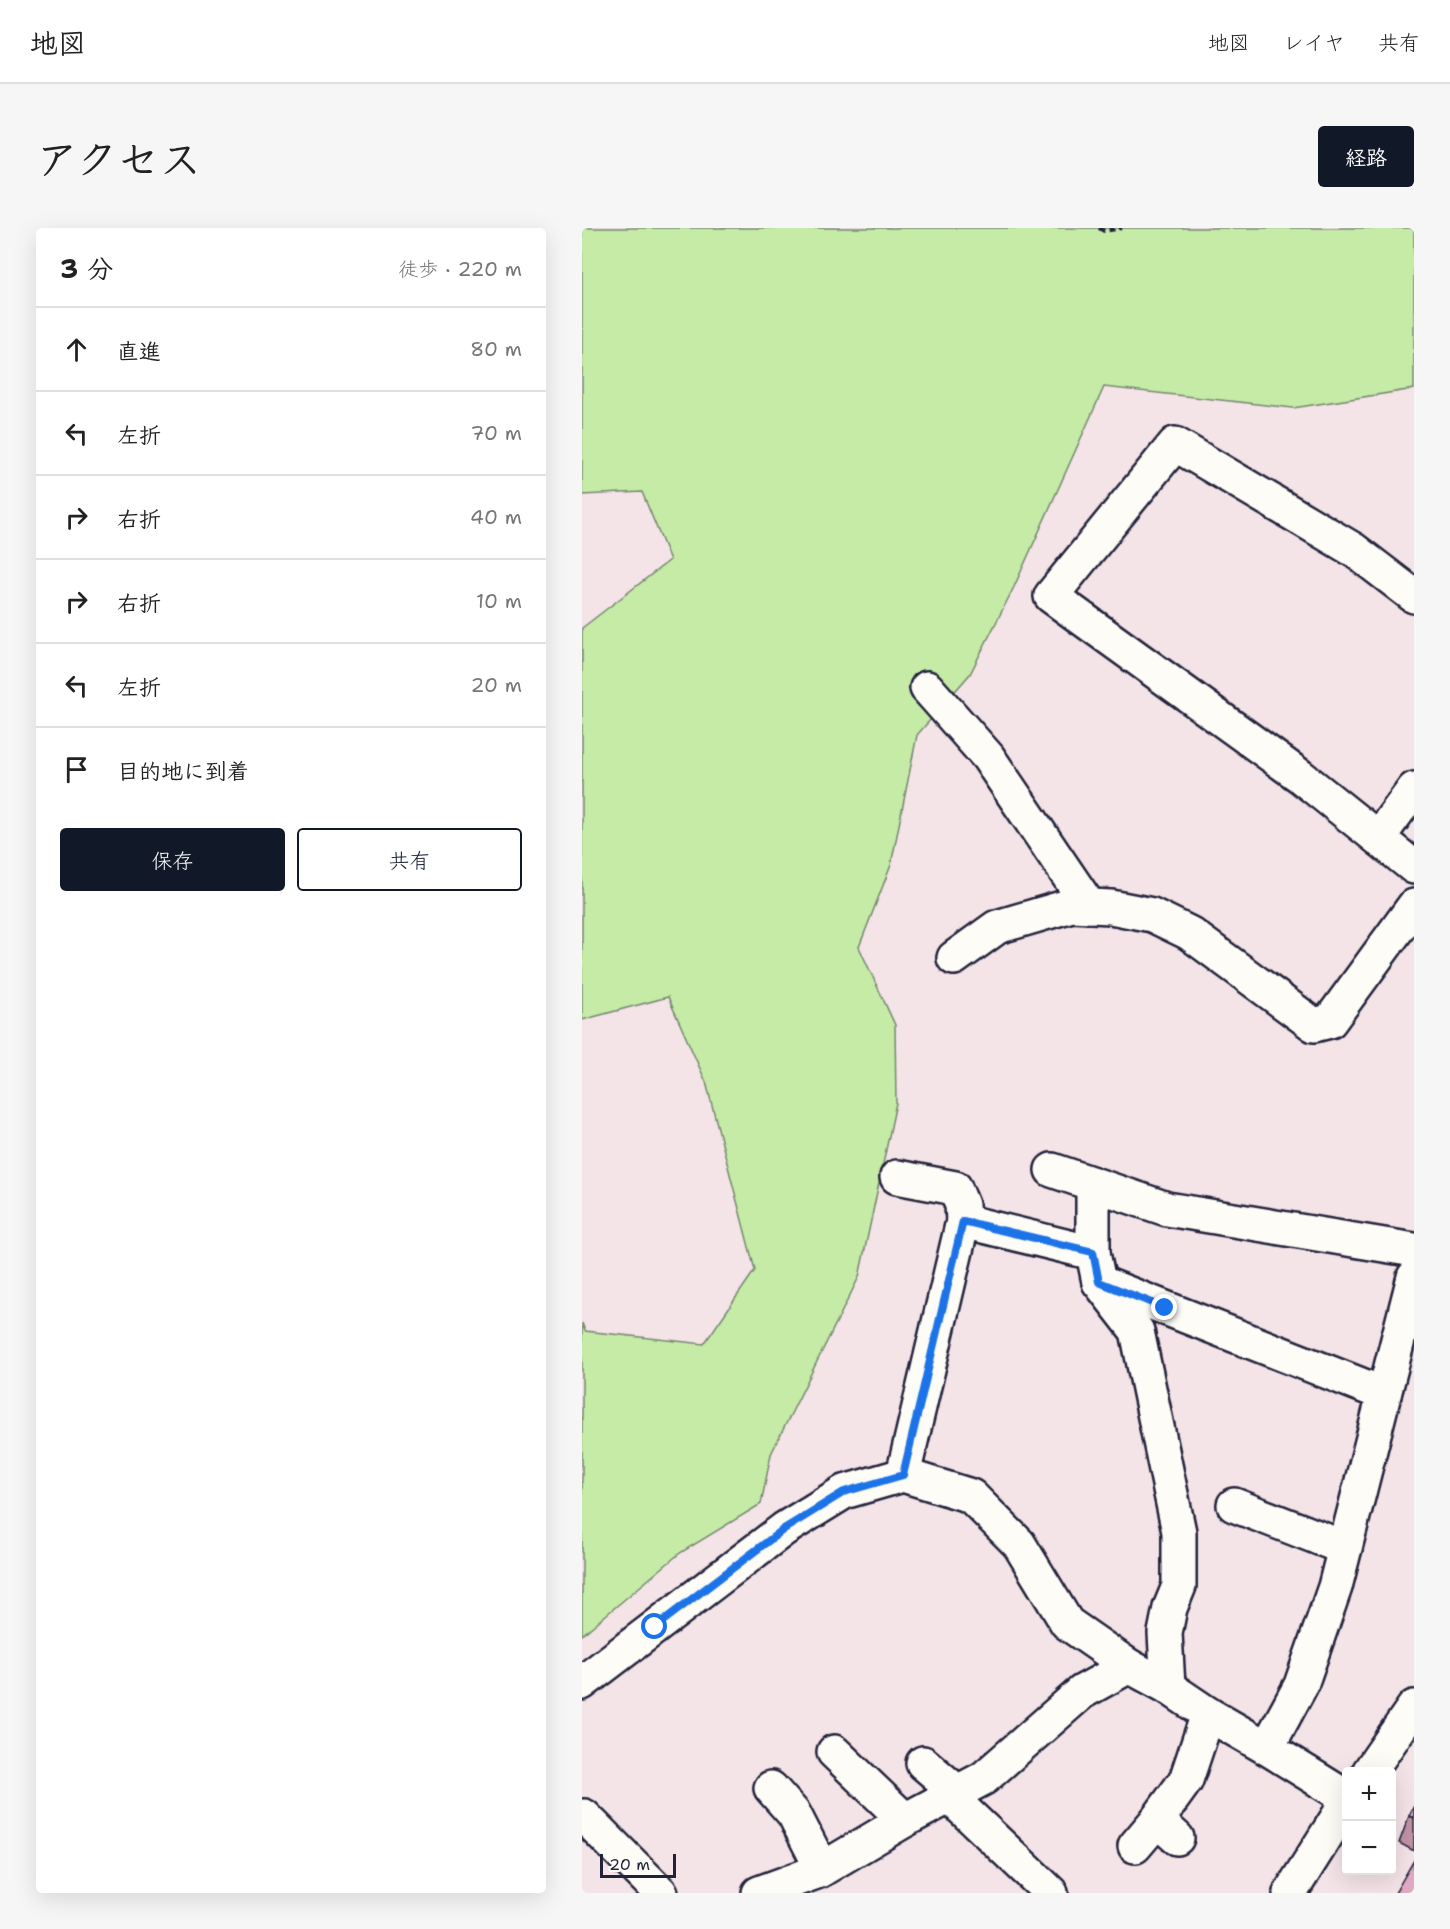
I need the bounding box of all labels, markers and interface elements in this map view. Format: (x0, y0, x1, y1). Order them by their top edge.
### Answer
text: 地図 (30, 24, 86, 62)
text: 地図 (1208, 29, 1250, 57)
text: レイヤ (1283, 29, 1345, 57)
text: 共有 (1378, 29, 1420, 57)
button: 経路 (1318, 126, 1414, 187)
text: アクセス (36, 131, 201, 187)
text: 3 分 (60, 251, 113, 286)
text: 徒歩 · 220 m (398, 256, 522, 282)
icon: ahead (60, 333, 93, 366)
text: 80 m (470, 336, 522, 362)
text: 直進 (117, 337, 161, 366)
icon: left (60, 417, 93, 450)
text: 70 m (470, 420, 522, 446)
text: 左折 (117, 421, 161, 450)
icon: right (60, 501, 93, 534)
text: 40 m (470, 504, 522, 530)
text: 右折 (117, 505, 161, 534)
icon: right (60, 585, 93, 618)
text: 10 m (476, 588, 522, 614)
text: 右折 (117, 589, 161, 618)
icon: left (60, 669, 93, 702)
text: 20 m (471, 672, 522, 698)
text: 左折 (117, 673, 161, 702)
icon: arrive (60, 753, 93, 786)
text: 目的地に到着 (117, 757, 249, 786)
button: 保存 (60, 828, 285, 891)
button: 共有 (297, 828, 522, 891)
route end (1151, 1294, 1177, 1320)
route start (641, 1613, 667, 1639)
map controls (1342, 1767, 1396, 1875)
button: + (1342, 1767, 1396, 1821)
button: − (1342, 1821, 1396, 1875)
scale bar (600, 1851, 676, 1878)
text: 20 m (609, 1854, 650, 1875)

